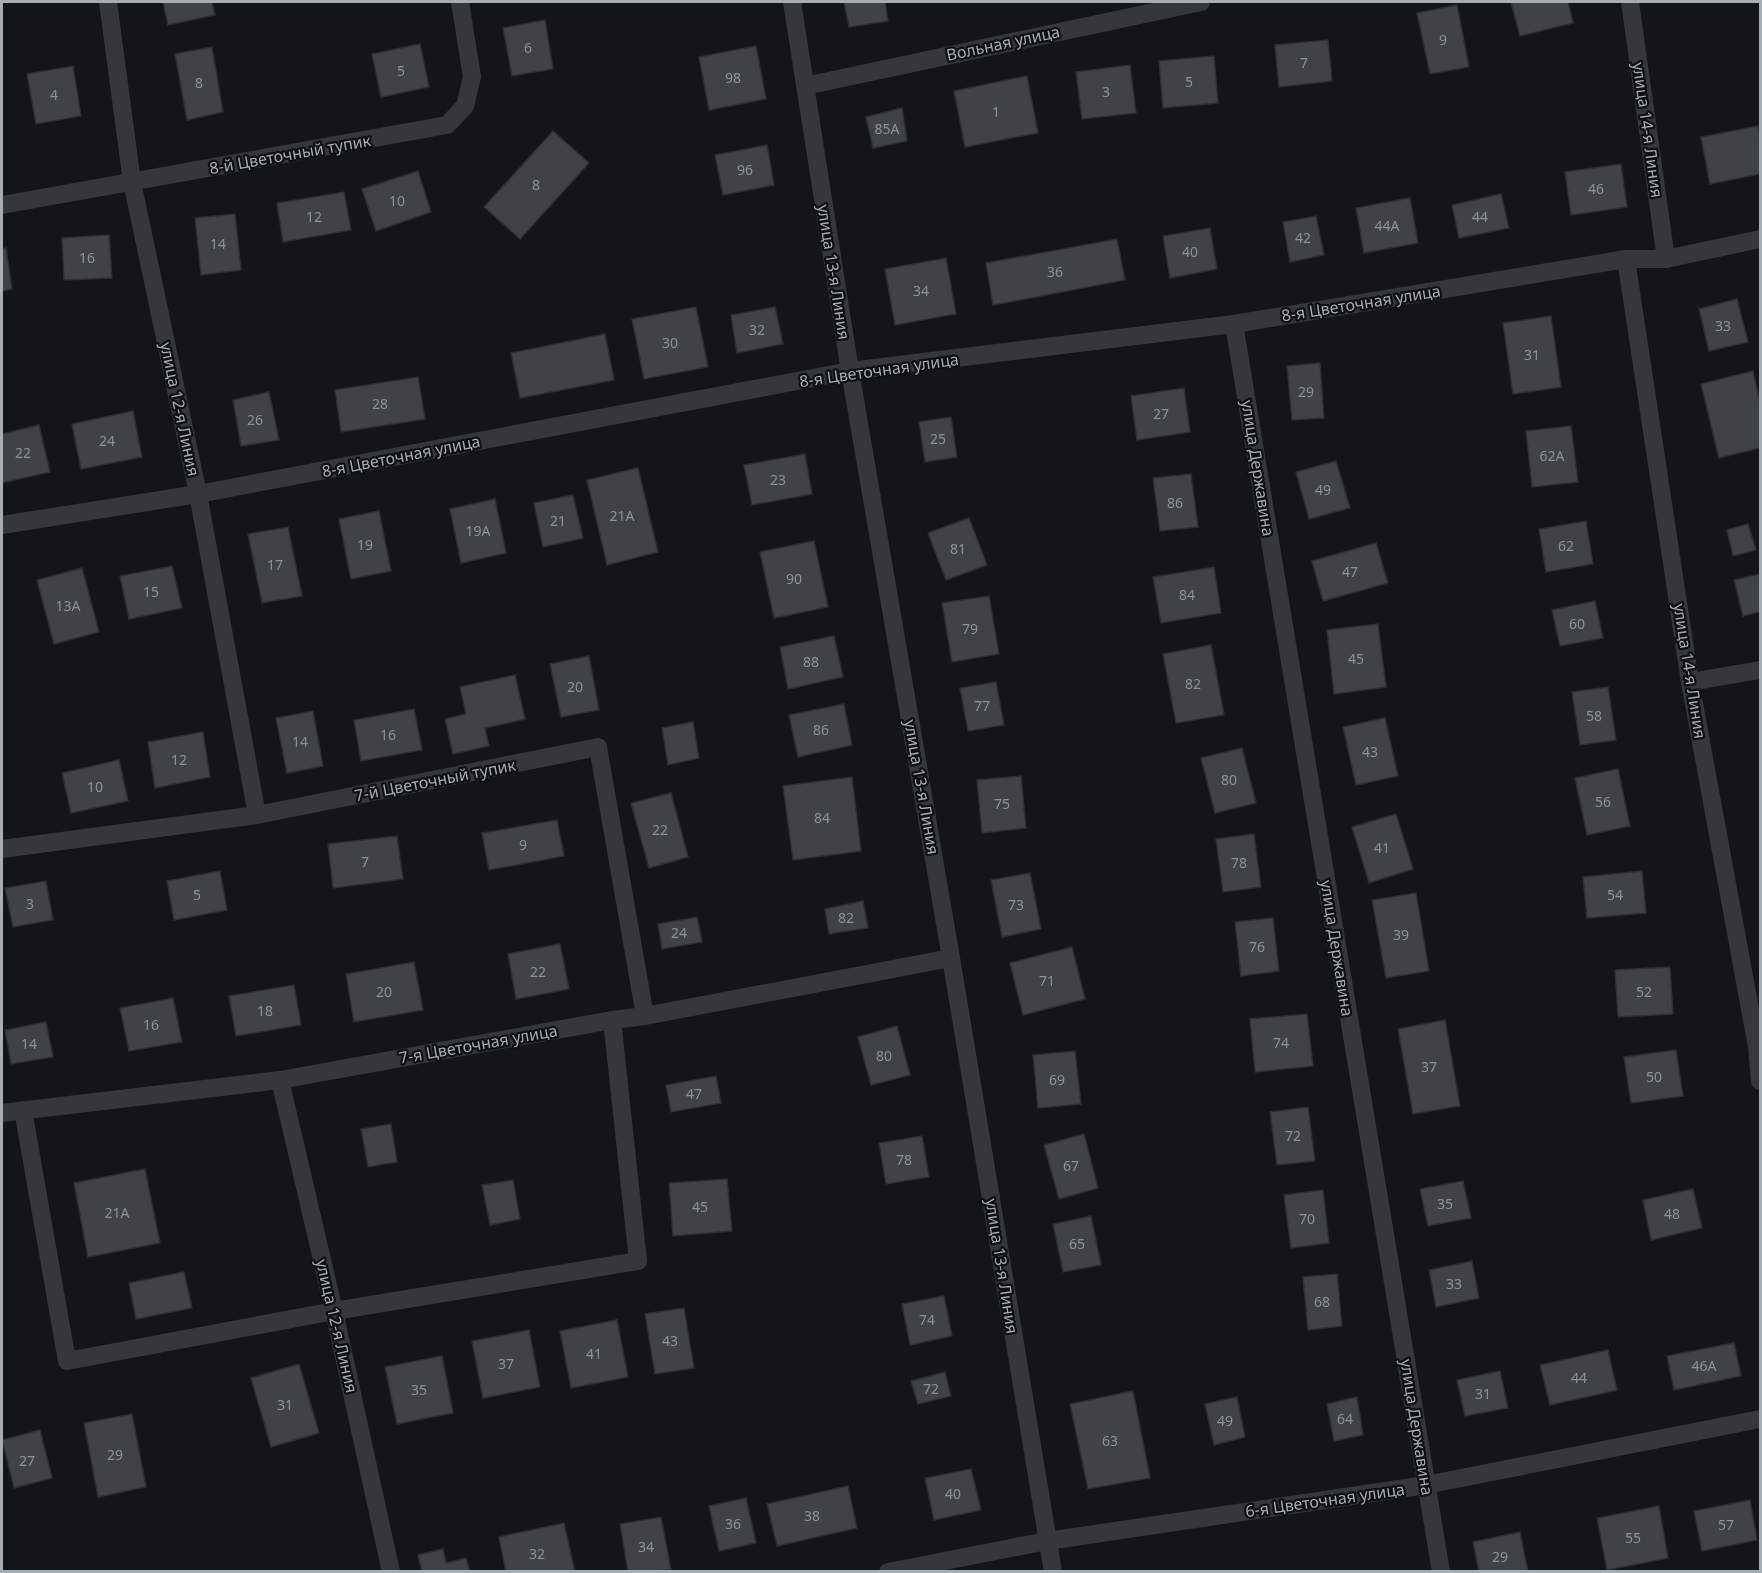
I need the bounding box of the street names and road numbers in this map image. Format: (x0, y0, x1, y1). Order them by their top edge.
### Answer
street label: Вольная улица (944, 20, 1062, 66)
street label: улица 14-я Линия (1628, 61, 1668, 199)
street label: 8-й Цветочный тупик (207, 129, 373, 179)
street label: улица 13-я Линия (812, 203, 856, 341)
street label: 8-я Цветочная улица (1280, 280, 1442, 326)
street label: улица 12-я Линия (155, 340, 205, 478)
street label: 8-я Цветочная улица (798, 348, 960, 392)
street label: улица Державина (1236, 398, 1280, 538)
street label: 8-я Цветочная улица (320, 430, 482, 482)
street label: улица 14-я Линия (1668, 602, 1712, 740)
street label: улица 13-я Линия (899, 718, 945, 856)
street label: 7-й Цветочный тупик (353, 753, 518, 806)
street label: улица Державина (1315, 878, 1359, 1018)
street label: 7-я Цветочная улица (397, 1019, 559, 1069)
street label: улица 13-я Линия (980, 1197, 1024, 1335)
street label: улица 12-я Линия (311, 1257, 363, 1395)
street label: улица Державина (1395, 1357, 1439, 1497)
street label: 6-я Цветочная улица (1244, 1478, 1406, 1522)

